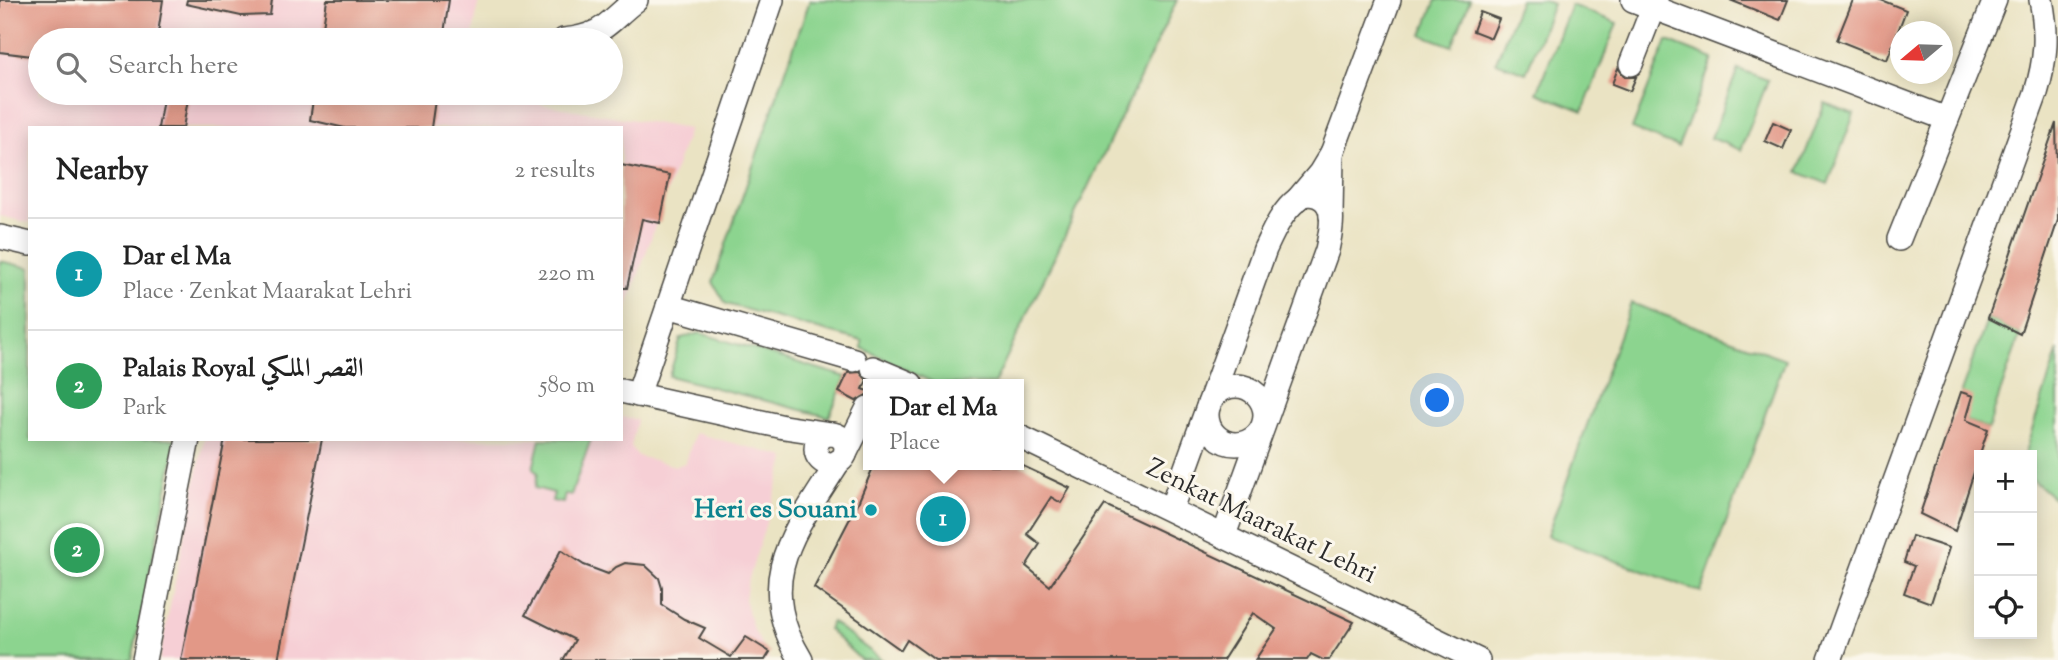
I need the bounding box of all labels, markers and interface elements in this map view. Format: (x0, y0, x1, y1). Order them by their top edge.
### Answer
north arrow (1890, 21, 1953, 84)
search box (28, 28, 623, 105)
icon: search (52, 48, 90, 86)
text: Search here (108, 48, 238, 85)
text: Nearby (56, 150, 148, 193)
text: 2 results (515, 155, 595, 188)
text: Dar el Ma (123, 239, 231, 276)
text: 1 (75, 258, 83, 291)
text: 220 m (537, 258, 595, 291)
text: Place · Zenkat Maarakat Lehri (123, 276, 412, 309)
text: Palais Royal القصر الملكي (123, 351, 364, 388)
text: 2 (74, 370, 84, 403)
text: 580 m (540, 370, 595, 403)
popup (863, 379, 1024, 470)
your location (1420, 383, 1454, 417)
text: Dar el Ma (889, 390, 998, 427)
text: Park (123, 392, 167, 425)
text: Place (889, 427, 940, 460)
street label: Zenkat Maarakat Lehri (1140, 450, 1382, 594)
map controls (1974, 450, 2037, 639)
button: + (1974, 450, 2037, 513)
place label: Heri es Souani (694, 492, 858, 529)
pin: 1 (920, 493, 966, 545)
marker: Heri es Souani (863, 502, 879, 518)
button: − (1974, 513, 2037, 576)
pin: 2 (54, 524, 100, 576)
button: locate (1974, 576, 2037, 639)

